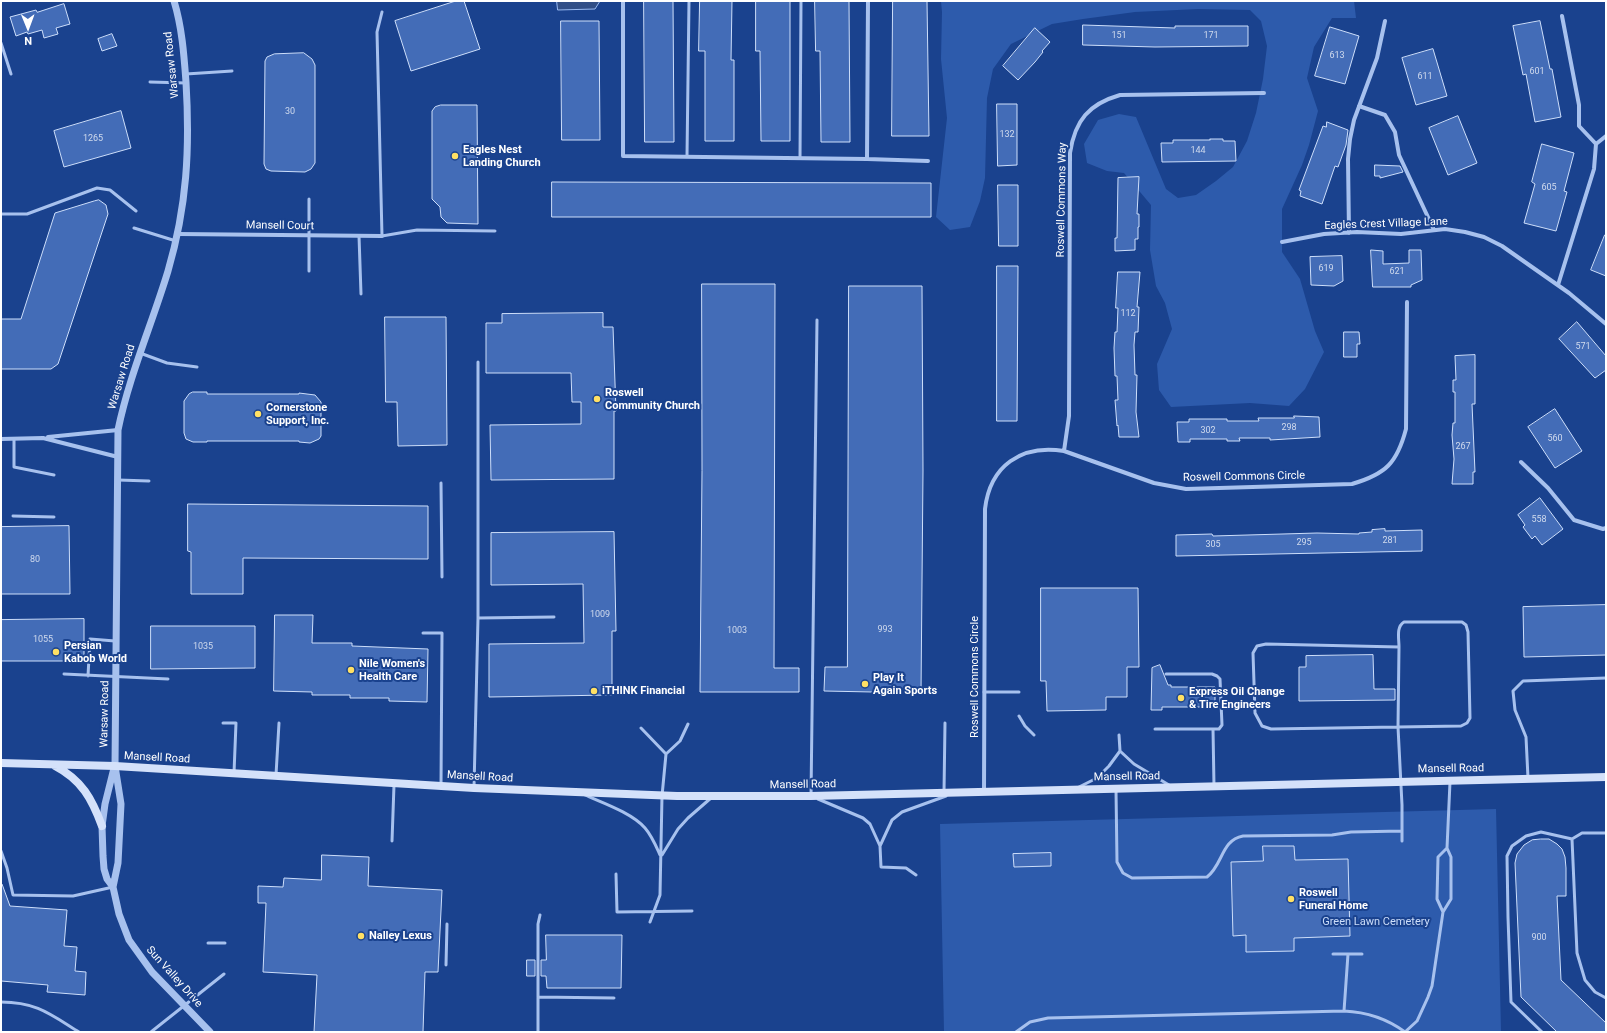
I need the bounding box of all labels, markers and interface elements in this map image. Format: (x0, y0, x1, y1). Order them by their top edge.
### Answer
north arrow (8, 8, 48, 48)
street label: Warsaw Road (162, 31, 182, 99)
house number: 151 (1111, 31, 1127, 41)
house number: 171 (1203, 31, 1219, 41)
text: N (24, 34, 32, 47)
house number: 613 (1329, 51, 1345, 61)
house number: 601 (1529, 67, 1545, 77)
house number: 611 (1417, 72, 1433, 82)
house number: 30 (285, 107, 295, 117)
house number: 132 (999, 130, 1015, 140)
house number: 1265 (83, 134, 103, 144)
street label: Roswell Commons Way (1054, 142, 1070, 258)
place label: Eagles Nest Landing Church (463, 143, 541, 169)
house number: 144 (1190, 146, 1206, 156)
marker: Eagles Nest Landing Church (450, 151, 460, 161)
house number: 605 (1541, 183, 1557, 193)
street label: Eagles Crest Village Lane (1324, 215, 1448, 233)
street label: Mansell Court (246, 219, 314, 233)
house number: 619 (1318, 264, 1334, 274)
house number: 621 (1389, 267, 1405, 277)
house number: 112 (1120, 309, 1136, 319)
house number: 571 (1575, 342, 1591, 352)
street label: Warsaw Road (106, 343, 138, 411)
place label: Roswell Community Church (605, 386, 700, 412)
marker: Roswell Community Church (592, 394, 602, 404)
place label: Cornerstone Support, Inc. (266, 401, 329, 427)
marker: Cornerstone Support, Inc. (253, 409, 263, 419)
house number: 298 (1281, 423, 1297, 433)
house number: 302 (1200, 426, 1216, 436)
house number: 560 (1547, 434, 1563, 444)
house number: 267 (1455, 442, 1471, 452)
street label: Roswell Commons Circle (1183, 469, 1305, 485)
house number: 558 (1531, 515, 1547, 525)
house number: 281 (1382, 536, 1398, 546)
house number: 295 (1296, 538, 1312, 548)
house number: 305 (1205, 540, 1221, 550)
house number: 80 (30, 555, 40, 565)
house number: 1009 (590, 610, 610, 620)
street label: Roswell Commons Circle (968, 616, 982, 738)
house number: 993 (877, 625, 893, 635)
house number: 1003 (727, 626, 747, 636)
house number: 1055 (33, 635, 53, 645)
place label: Persian Kabob World (64, 639, 127, 665)
house number: 1035 (193, 642, 213, 652)
marker: Persian Kabob World (51, 647, 61, 657)
place label: Nile Women's Health Care (359, 657, 425, 683)
marker: Nile Women's Health Care (346, 665, 356, 675)
place label: Play It Again Sports (873, 671, 937, 697)
marker: Play It Again Sports (860, 679, 870, 689)
street label: Warsaw Road (98, 680, 112, 748)
place label: iTHINK Financial (602, 684, 685, 698)
place label: Express Oil Change & Tire Engineers (1189, 685, 1285, 711)
marker: iTHINK Financial (589, 686, 599, 696)
marker: Express Oil Change & Tire Engineers (1176, 693, 1186, 703)
street label: Mansell Road (123, 750, 191, 766)
street label: Mansell Road (1418, 762, 1484, 776)
street label: Mansell Road (446, 769, 514, 785)
street label: Mansell Road (1094, 770, 1160, 784)
street label: Mansell Road (770, 778, 836, 792)
place label: Roswell Funeral Home (1299, 886, 1368, 912)
marker: Roswell Funeral Home (1286, 894, 1296, 904)
park label: Green Lawn Cemetery (1322, 915, 1430, 929)
place label: Nalley Lexus (369, 929, 432, 943)
marker: Nalley Lexus (356, 931, 366, 941)
house number: 900 (1531, 933, 1547, 943)
street label: Sun Valley Drive (143, 944, 205, 1010)

